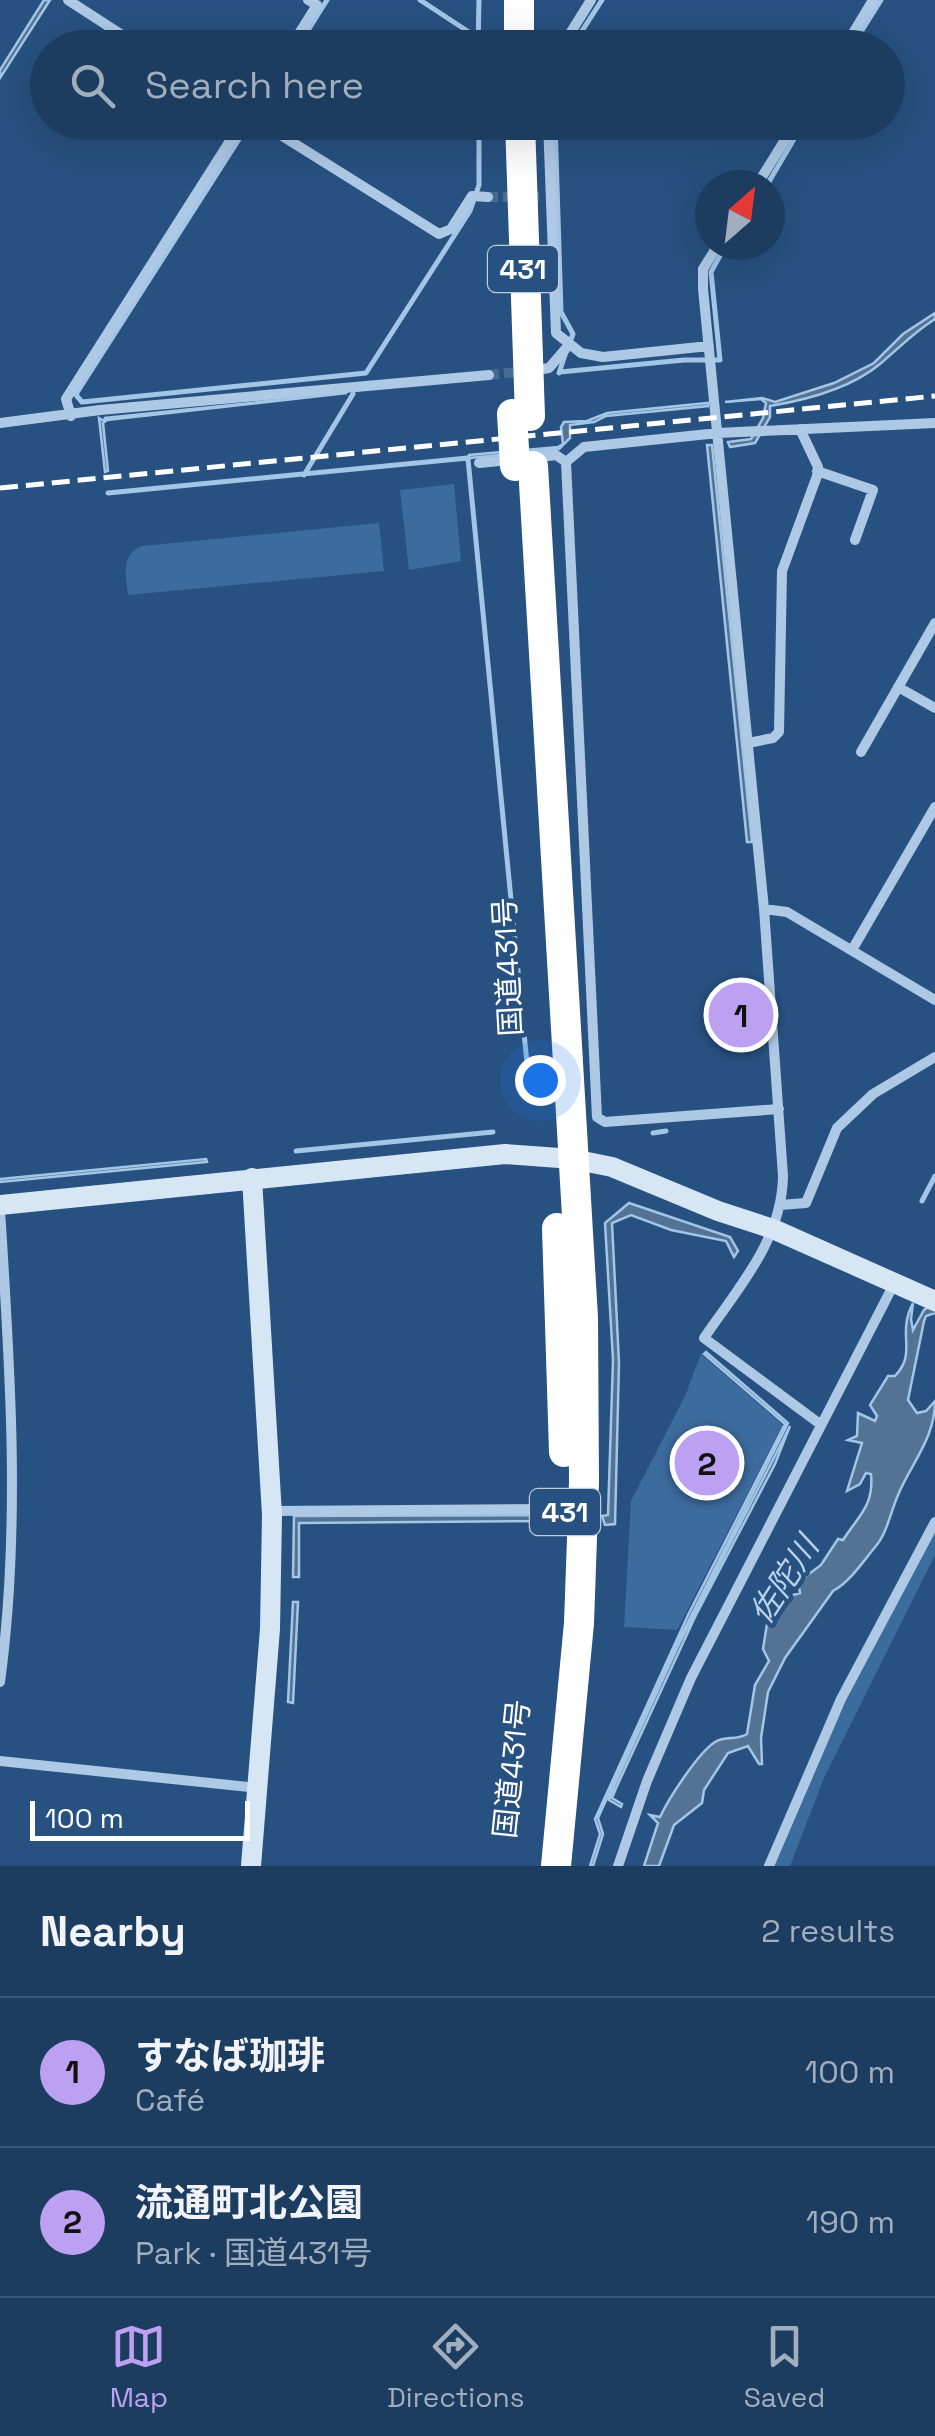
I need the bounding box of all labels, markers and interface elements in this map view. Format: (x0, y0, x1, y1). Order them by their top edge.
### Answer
search box (30, 30, 905, 140)
icon: search (65, 58, 120, 113)
text: Search here (145, 61, 364, 109)
north arrow (695, 170, 785, 260)
road number: 431 (488, 246, 558, 292)
street label: 国道431号 (484, 897, 531, 1037)
pin: 1 (708, 978, 774, 1052)
your location (515, 1055, 566, 1106)
pin: 2 (674, 1426, 740, 1500)
road number: 431 (530, 1489, 600, 1535)
water label: 佐陀川 (741, 1526, 829, 1631)
street label: 国道431号 (485, 1698, 538, 1840)
scale bar (30, 1796, 250, 1840)
text: 100 m (45, 1800, 124, 1836)
text: Nearby (40, 1905, 186, 1958)
text: 2 results (761, 1911, 895, 1951)
text: すなば珈琲 (135, 2032, 325, 2080)
text: 1 (65, 2052, 80, 2092)
text: 100 m (805, 2052, 895, 2092)
text: Café (135, 2080, 205, 2120)
text: 流通町北公園 (135, 2179, 363, 2227)
text: 2 (63, 2202, 82, 2242)
text: 190 m (806, 2202, 895, 2242)
text: Park · 国道431号 (135, 2233, 372, 2273)
tab: Map (110, 2319, 168, 2415)
tab: Directions (387, 2319, 524, 2415)
tab: Saved (744, 2319, 825, 2415)

